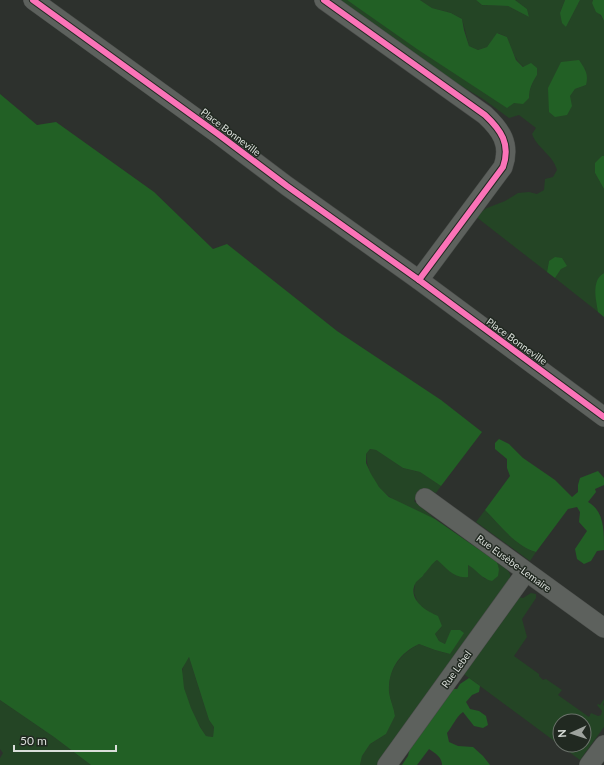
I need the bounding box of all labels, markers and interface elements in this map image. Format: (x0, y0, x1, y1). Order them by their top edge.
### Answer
street label: Place Bonneville (199, 106, 263, 158)
street label: Place Bonneville (484, 315, 550, 367)
street label: Rue Eusèbe-Lemaire (474, 532, 554, 594)
street label: Rue Lebel (439, 648, 473, 690)
north arrow (552, 713, 592, 753)
scale bar (14, 727, 116, 753)
text: N (555, 729, 568, 738)
text: 50 m (20, 733, 47, 748)

